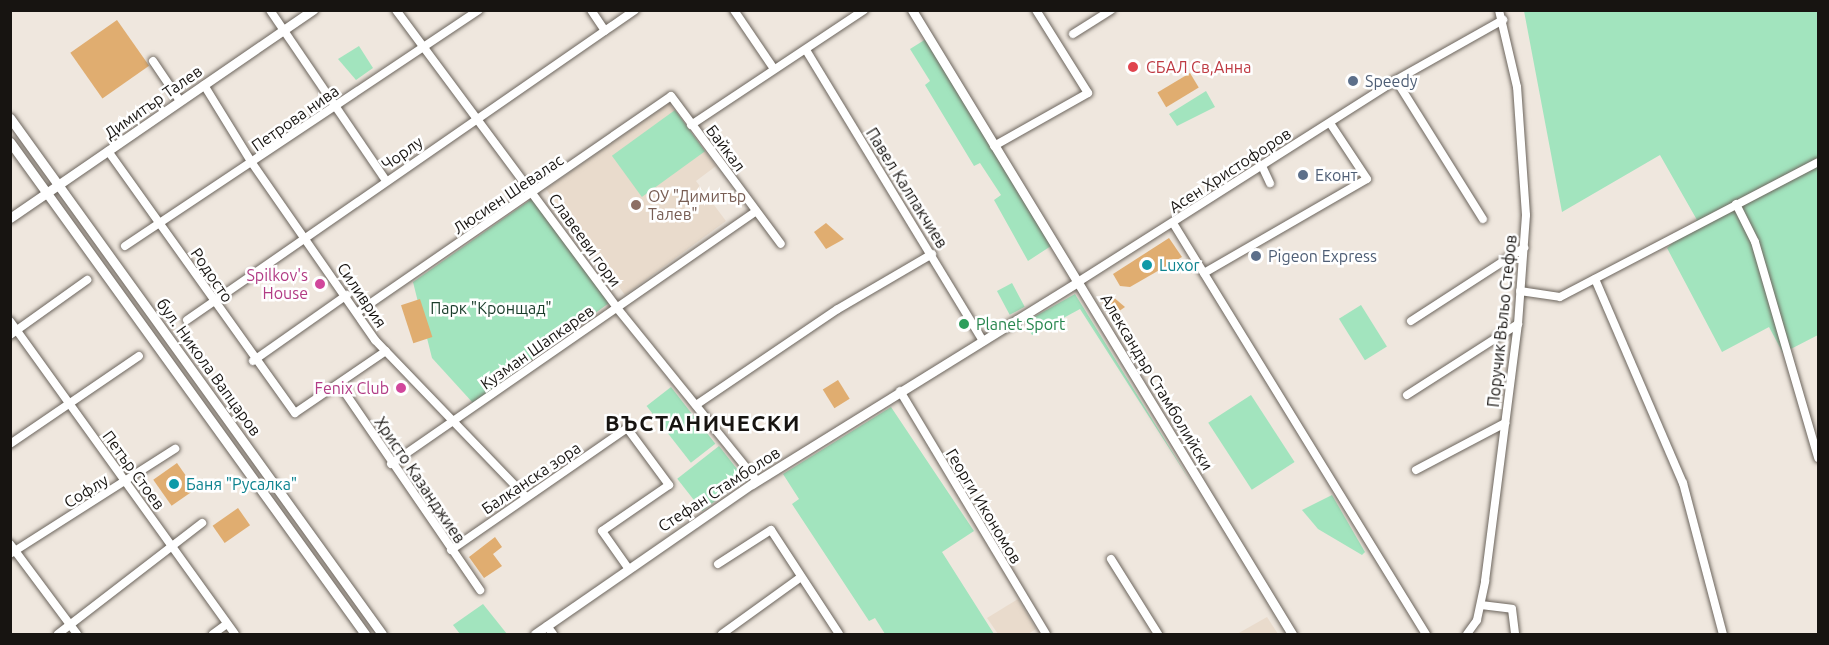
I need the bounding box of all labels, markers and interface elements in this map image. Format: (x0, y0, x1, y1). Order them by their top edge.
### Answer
place label: СБАЛ Св,Анна (1146, 57, 1251, 77)
marker: СБАЛ Св,Анна (1124, 58, 1142, 76)
street label: Димитър Талев (100, 61, 206, 143)
place label: Speedy (1365, 71, 1417, 91)
marker: Speedy (1346, 74, 1360, 88)
street label: Петрова нива (248, 81, 342, 155)
street label: Байкал (702, 121, 750, 175)
street label: Асен Христофоров (1165, 123, 1295, 217)
street label: Павел Калпакчиев (862, 124, 952, 252)
street label: Чорлу (378, 132, 426, 174)
street label: Люсиен Шевалас (449, 150, 567, 238)
place label: Еконт (1315, 165, 1358, 185)
marker: Еконт (1296, 168, 1310, 182)
place label: ОУ "Димитър Талев" (648, 186, 746, 224)
street label: Славееви гори (545, 190, 625, 290)
marker: ОУ "Димитър Талев" (629, 198, 643, 212)
street label: Поручик Въльо Стефов (1483, 234, 1521, 408)
street label: Родосто (187, 244, 237, 306)
place label: Pigeon Express (1268, 246, 1377, 266)
marker: Pigeon Express (1249, 249, 1263, 263)
place label: Luxor (1159, 255, 1200, 275)
marker: Luxor (1140, 258, 1154, 272)
street label: Силиврия (333, 259, 391, 331)
place label: Spilkov's House (246, 265, 308, 303)
marker: Spilkov's House (313, 277, 327, 291)
street label: Александър Стамболийски (1097, 290, 1217, 474)
street label: бул. Никола Вапцаров (153, 294, 265, 440)
park label: Парк "Кронщад" (430, 298, 552, 318)
street label: Кузман Шапкарев (477, 301, 597, 393)
place label: Planet Sport (976, 314, 1065, 334)
marker: Planet Sport (957, 317, 971, 331)
place label: Fenix Club (315, 378, 389, 398)
marker: Fenix Club (394, 381, 408, 395)
district label: ВЪСТАНИЧЕСКИ (605, 410, 801, 436)
street label: Христо Казанджиев (371, 413, 469, 547)
street label: Петър Стоев (99, 427, 169, 513)
street label: Балканска зора (478, 438, 584, 518)
street label: Стефан Стамболов (654, 442, 784, 536)
street label: Георги Икономов (942, 445, 1026, 567)
street label: Софлу (60, 470, 112, 512)
place label: Баня "Русалка" (186, 474, 297, 494)
marker: Баня "Русалка" (167, 477, 181, 491)

